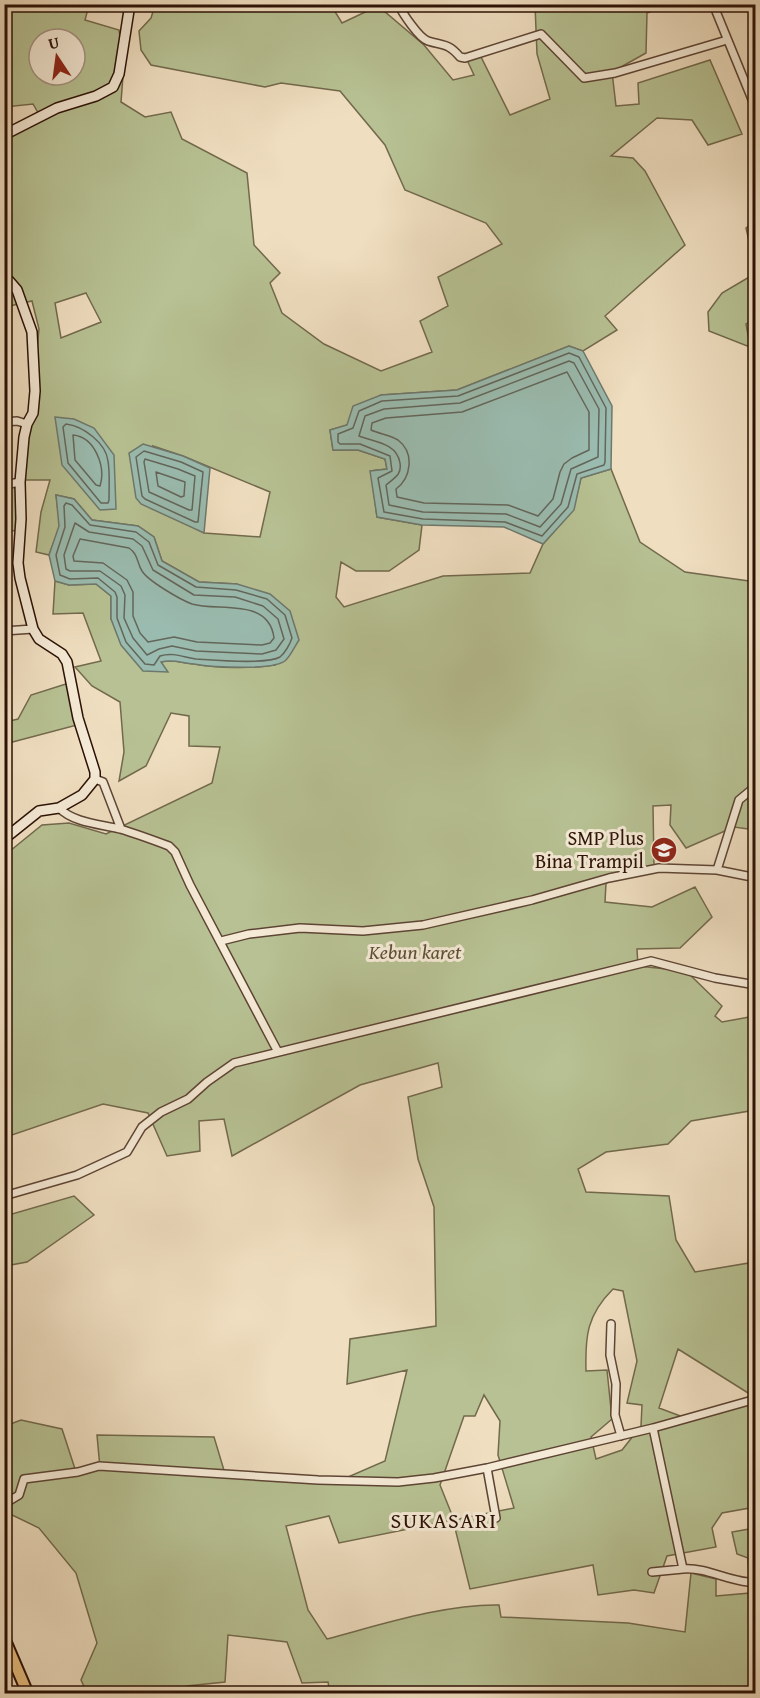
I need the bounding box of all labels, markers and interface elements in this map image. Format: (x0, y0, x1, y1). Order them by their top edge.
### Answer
north arrow (27, 27, 87, 87)
text: U (46, 29, 62, 55)
place label: SMP Plus Bina Trampil (535, 823, 644, 875)
school or university icon: SMP Plus Bina Trampil (649, 835, 679, 865)
park label: Kebun karet (368, 937, 462, 966)
district label: SUKASARI (390, 1504, 498, 1536)

